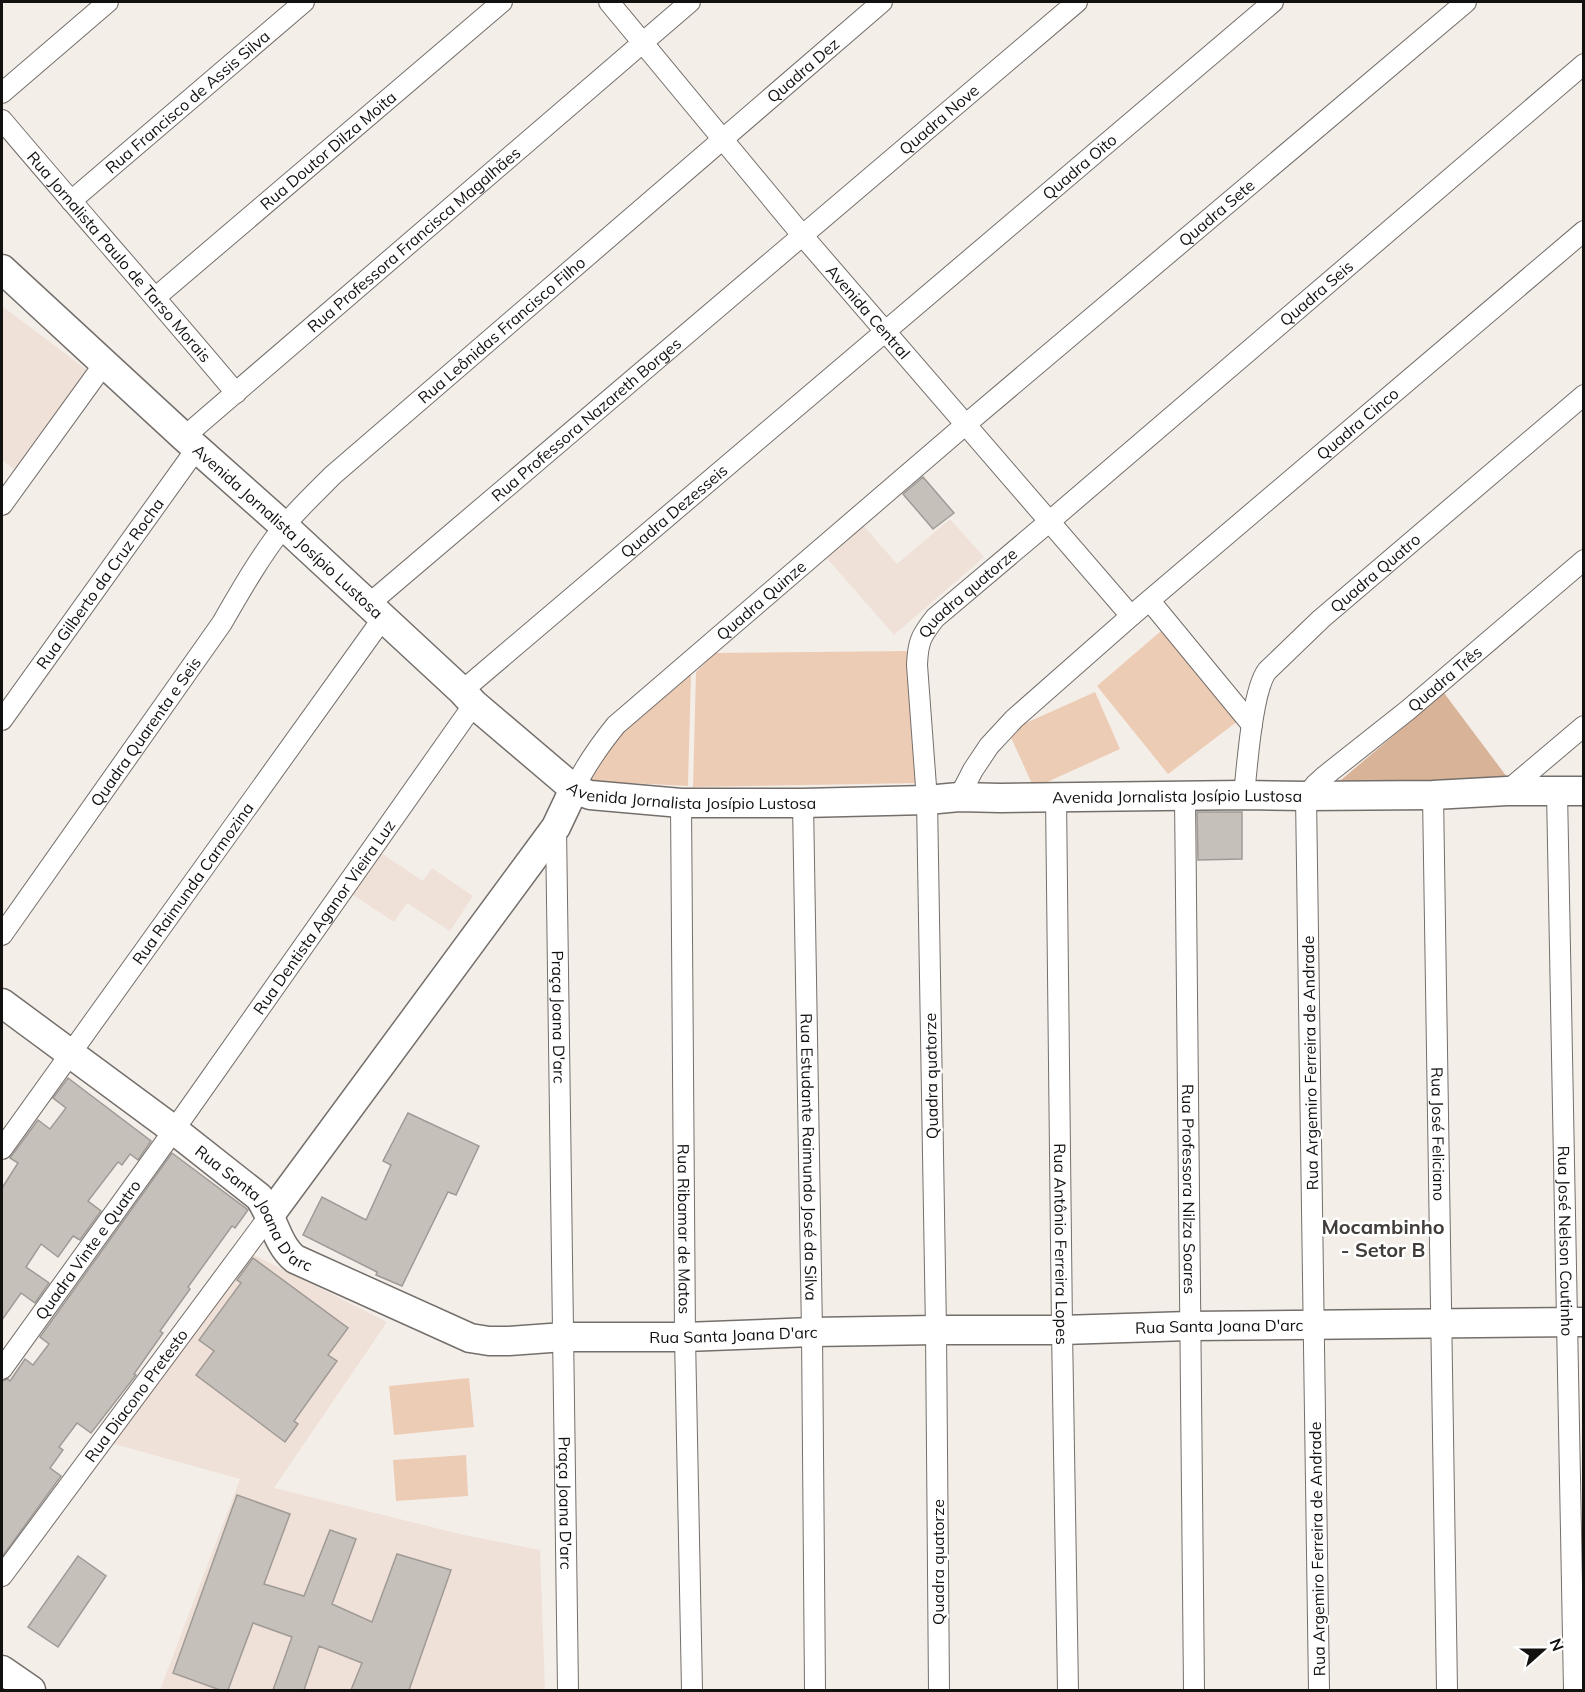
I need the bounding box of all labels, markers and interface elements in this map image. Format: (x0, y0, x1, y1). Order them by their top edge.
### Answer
street label: Rua Francisco de Assis Silva (101, 26, 274, 177)
street label: Quadra Dez (763, 33, 843, 107)
street label: Quadra Nove (895, 80, 983, 159)
street label: Rua Doutor Dilza Moita (256, 87, 400, 214)
street label: Quadra Oito (1038, 129, 1121, 204)
street label: Rua Professora Francisca Magalhães (303, 142, 524, 337)
street label: Rua Jornalista Paulo de Tarso Morais (23, 147, 216, 366)
street label: Quadra Sete (1174, 175, 1259, 250)
street label: Rua Leônidas Francisco Filho (414, 252, 589, 408)
street label: Quadra Seis (1275, 256, 1357, 330)
street label: Avenida Central (822, 260, 915, 363)
street label: Rua Professora Nazareth Borges (487, 333, 685, 506)
street label: Quadra Cinco (1312, 383, 1402, 464)
street label: Avenida Jornalista Josípio Lustosa (189, 440, 387, 623)
street label: Quadra Dezesseis (616, 460, 732, 562)
street label: Rua Gilberto da Cruz Rocha (32, 494, 168, 673)
street label: Quadra Quatro (1326, 529, 1424, 617)
street label: Quadra quatorze (914, 543, 1021, 642)
street label: Quadra Quinze (712, 556, 810, 644)
street label: Quadra Três (1403, 642, 1486, 716)
street label: Quadra Quarenta e Seis (86, 653, 205, 810)
street label: Avenida Jornalista Josípio Lustosa (563, 777, 817, 813)
street label: Avenida Jornalista Josípio Lustosa (1052, 785, 1302, 807)
street label: Rua Raimunda Carmozina (128, 798, 258, 968)
street label: Rua Dentista Aganor Vieira Luz (249, 816, 399, 1018)
street label: Rua Argemiro Ferreira de Andrade (1298, 936, 1322, 1190)
street label: Praça Joana D'arc (548, 950, 570, 1084)
street label: Rua Estudante Raimundo José da Silva (797, 1013, 821, 1301)
street label: Quadra quatorze (920, 1013, 942, 1139)
street label: Rua José Feliciano (1427, 1067, 1449, 1201)
street label: Rua Professora Nilza Soares (1178, 1084, 1200, 1294)
street label: Rua Santa Joana D'arc (191, 1141, 316, 1276)
street label: Rua Antônio Ferreira Lopes (1050, 1143, 1072, 1345)
street label: Rua Ribamar de Matos (674, 1144, 695, 1314)
street label: Rua José Nelson Coutinho (1554, 1145, 1577, 1336)
street label: Quadra Vinte e Quatro (31, 1176, 145, 1324)
district label: Mocambinho - Setor B (1321, 1214, 1445, 1262)
street label: Rua Santa Joana D'arc (1135, 1315, 1304, 1338)
street label: Rua Santa Joana D'arc (649, 1322, 818, 1347)
street label: Rua Diacono Pretesto (80, 1325, 192, 1466)
street label: Rua Argemiro Ferreira de Andrade (1305, 1422, 1329, 1676)
street label: Praça Joana D'arc (554, 1436, 576, 1570)
street label: Quadra quatorze (928, 1499, 948, 1625)
north arrow (1513, 1620, 1573, 1680)
text: N (1546, 1635, 1569, 1654)

